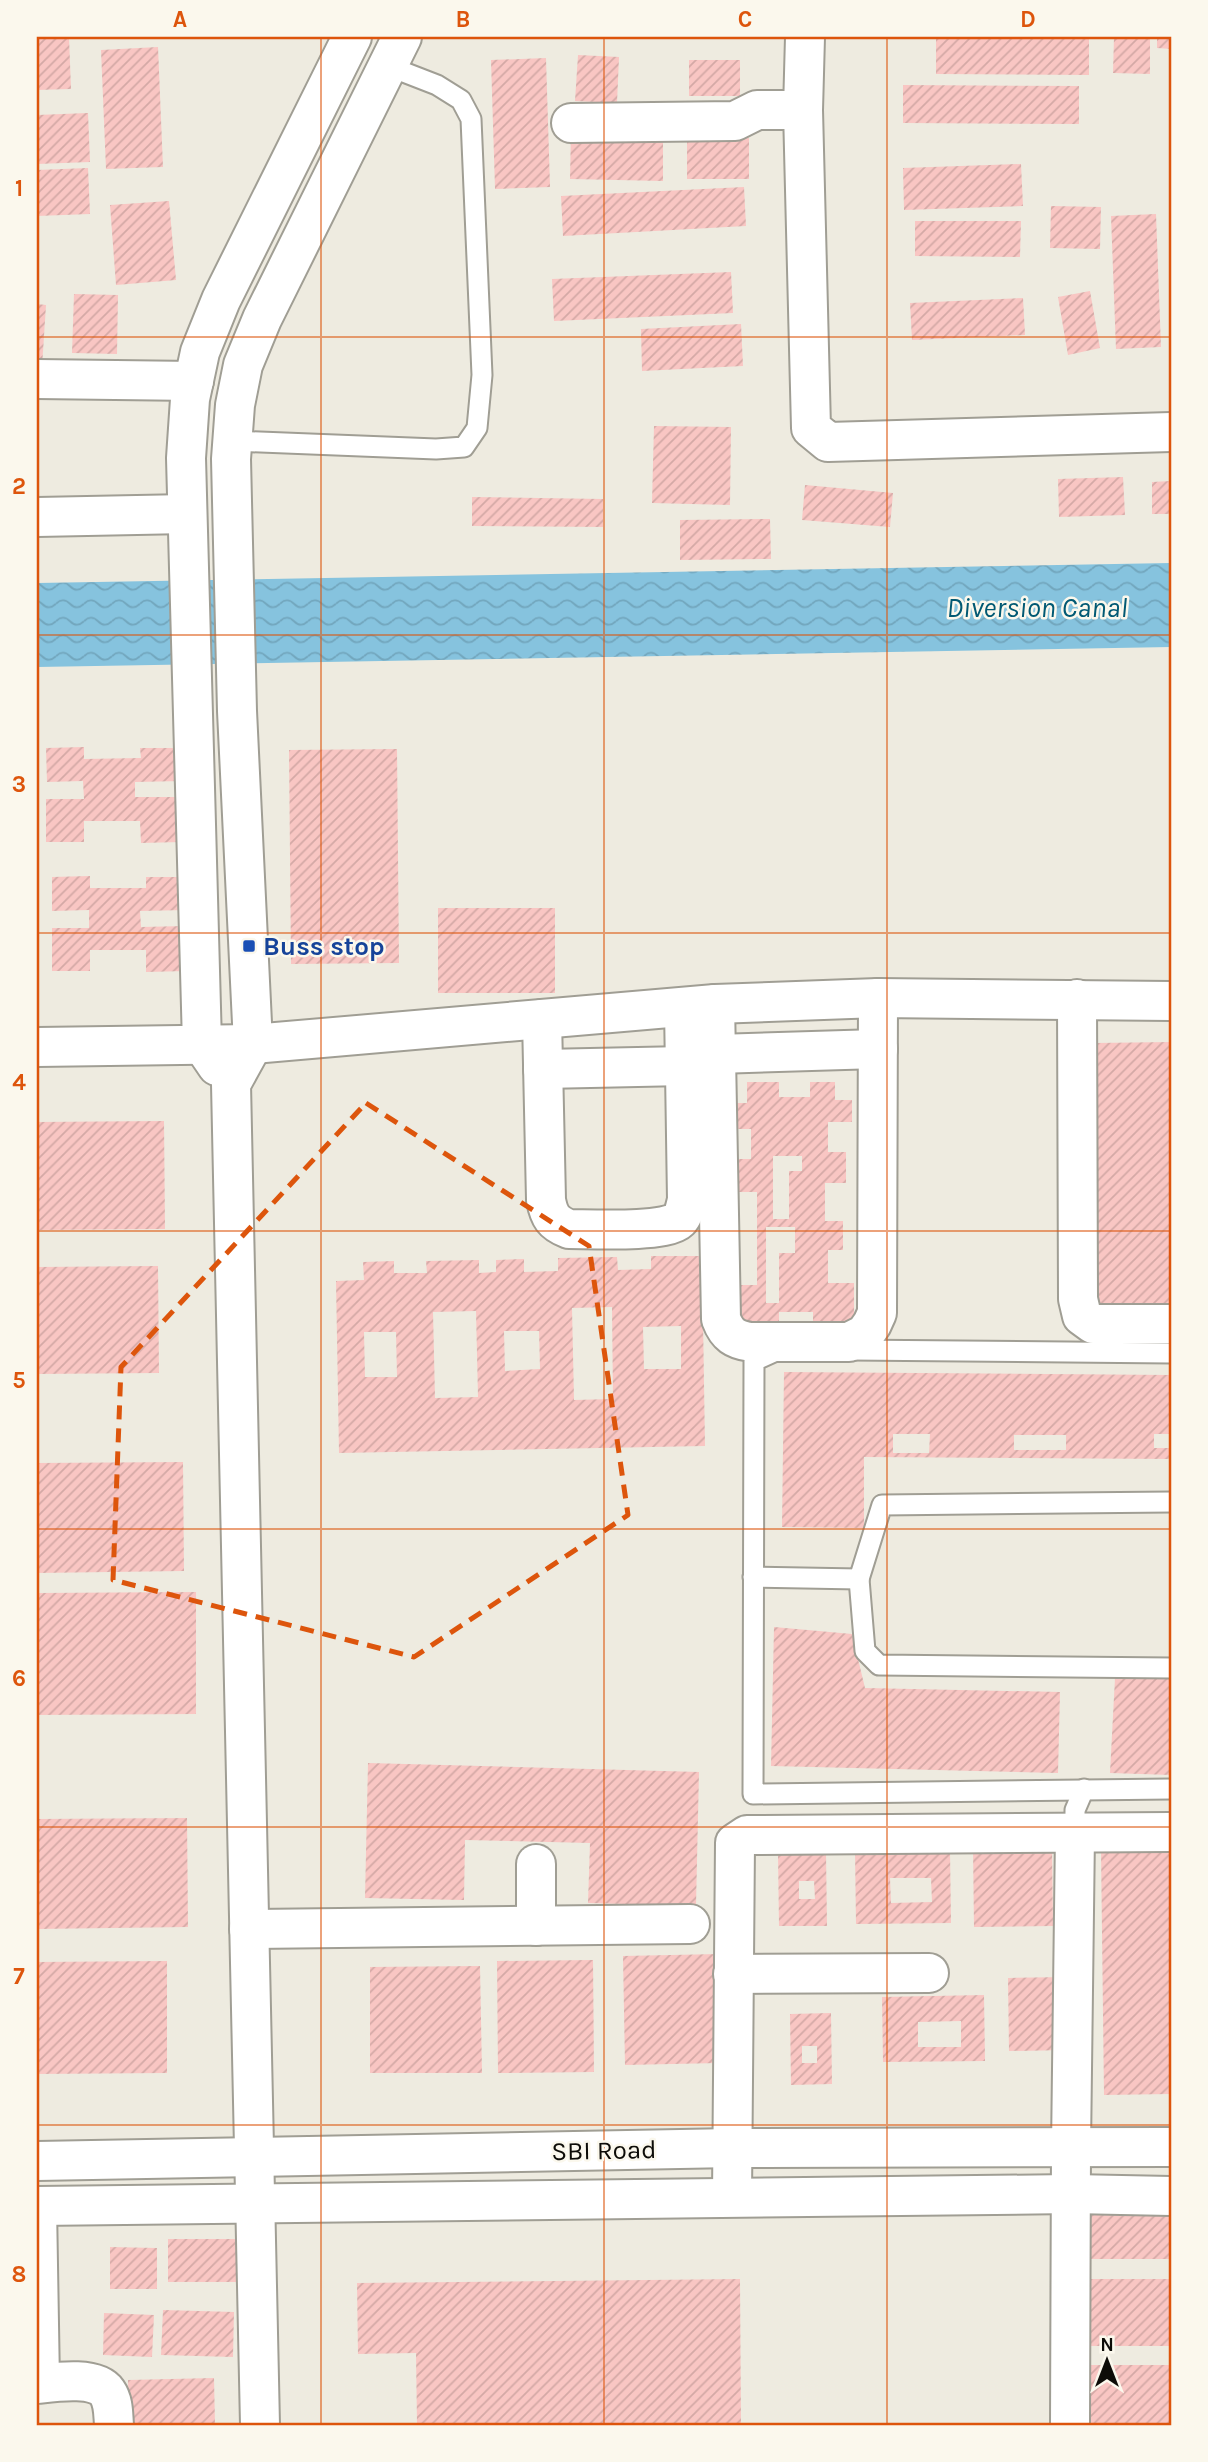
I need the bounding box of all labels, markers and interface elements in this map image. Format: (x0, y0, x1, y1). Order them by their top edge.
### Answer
text: A (173, 6, 187, 33)
text: B (456, 6, 470, 33)
text: C (738, 6, 752, 33)
text: D (1020, 6, 1036, 33)
text: 1 (15, 175, 23, 202)
text: 2 (12, 473, 26, 500)
water label: Diversion Canal (946, 591, 1128, 624)
text: 3 (12, 771, 26, 798)
place label: Buss stop (263, 931, 385, 962)
marker: Buss stop (241, 938, 257, 954)
text: 4 (12, 1069, 26, 1096)
text: 5 (12, 1367, 26, 1394)
text: 6 (12, 1665, 26, 1692)
text: 7 (13, 1963, 25, 1990)
street label: SBI Road (551, 2134, 657, 2167)
text: 8 (12, 2261, 26, 2288)
north arrow (1072, 2326, 1142, 2396)
text: N (1100, 2334, 1114, 2356)

